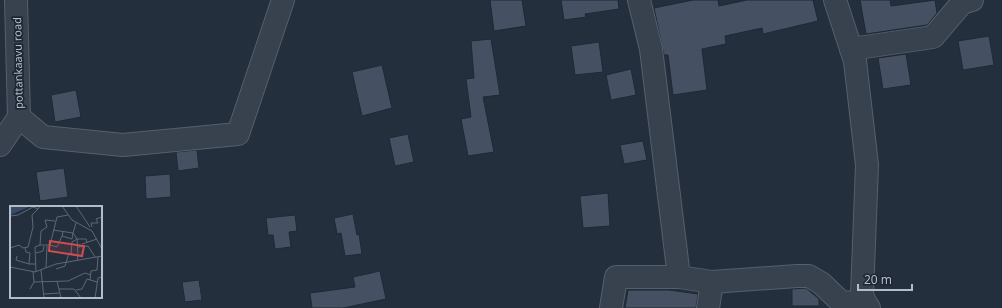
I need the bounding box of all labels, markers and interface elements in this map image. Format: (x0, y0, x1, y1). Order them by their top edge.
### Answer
street label: pottankaavu road (9, 17, 26, 109)
inset map (10, 206, 102, 298)
scale bar (858, 266, 912, 292)
text: 20 m (864, 271, 892, 288)

